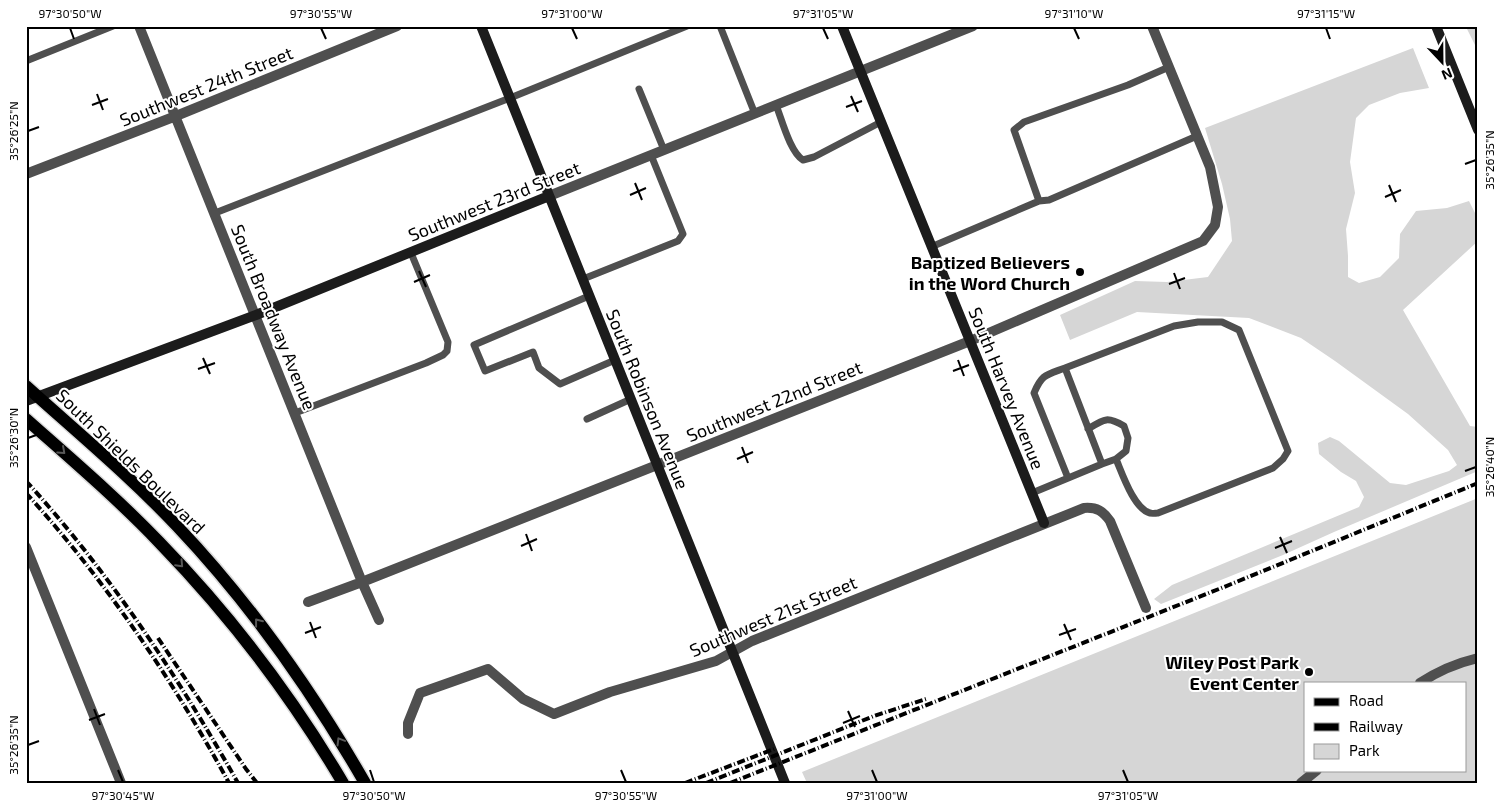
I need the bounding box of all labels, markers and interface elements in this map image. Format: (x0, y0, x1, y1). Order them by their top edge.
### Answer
text: 97°30'50"W (38, 6, 102, 20)
text: 97°30'55"W (290, 6, 352, 20)
text: 97°31'00"W (541, 6, 603, 20)
text: 97°31'05"W (793, 6, 853, 20)
text: 97°31'10"W (1045, 6, 1103, 20)
text: 97°31'15"W (1297, 6, 1355, 20)
north arrow (1416, 38, 1466, 88)
street label: Southwest 24th Street (116, 41, 296, 131)
text: N (1439, 65, 1455, 84)
text: 35°26'25"N (6, 101, 20, 161)
text: 35°26'35"N (1482, 130, 1496, 190)
street label: Southwest 23rd Street (405, 156, 583, 246)
street label: South Broadway Avenue (227, 221, 321, 413)
place label: Baptized Believers in the Word Church (909, 251, 1070, 294)
marker: Baptized Believers in the Word Church (1074, 266, 1086, 278)
street label: South Harvey Avenue (964, 304, 1050, 472)
street label: South Robinson Avenue (602, 306, 694, 492)
street label: Southwest 22nd Street (683, 356, 865, 446)
street label: South Shields Boulevard (52, 384, 210, 538)
text: 35°26'30"N (6, 408, 20, 468)
text: 35°26'40"N (1482, 437, 1496, 497)
one-way arrow (57, 446, 66, 455)
one-way arrow (174, 558, 183, 567)
street label: Southwest 21st Street (686, 571, 860, 661)
one-way arrow (256, 619, 264, 628)
place label: Wiley Post Park Event Center (1165, 651, 1299, 694)
marker: Wiley Post Park Event Center (1303, 666, 1315, 678)
legend (1304, 682, 1466, 772)
text: Road (1349, 691, 1384, 709)
text: 35°26'35"N (6, 715, 20, 775)
text: Railway (1349, 717, 1403, 735)
one-way arrow (337, 737, 347, 746)
text: Park (1349, 741, 1380, 759)
text: 97°30'45"W (92, 788, 154, 802)
text: 97°30'50"W (342, 788, 406, 802)
text: 97°30'55"W (595, 788, 657, 802)
text: 97°31'00"W (846, 788, 908, 802)
text: 97°31'05"W (1098, 788, 1158, 802)

